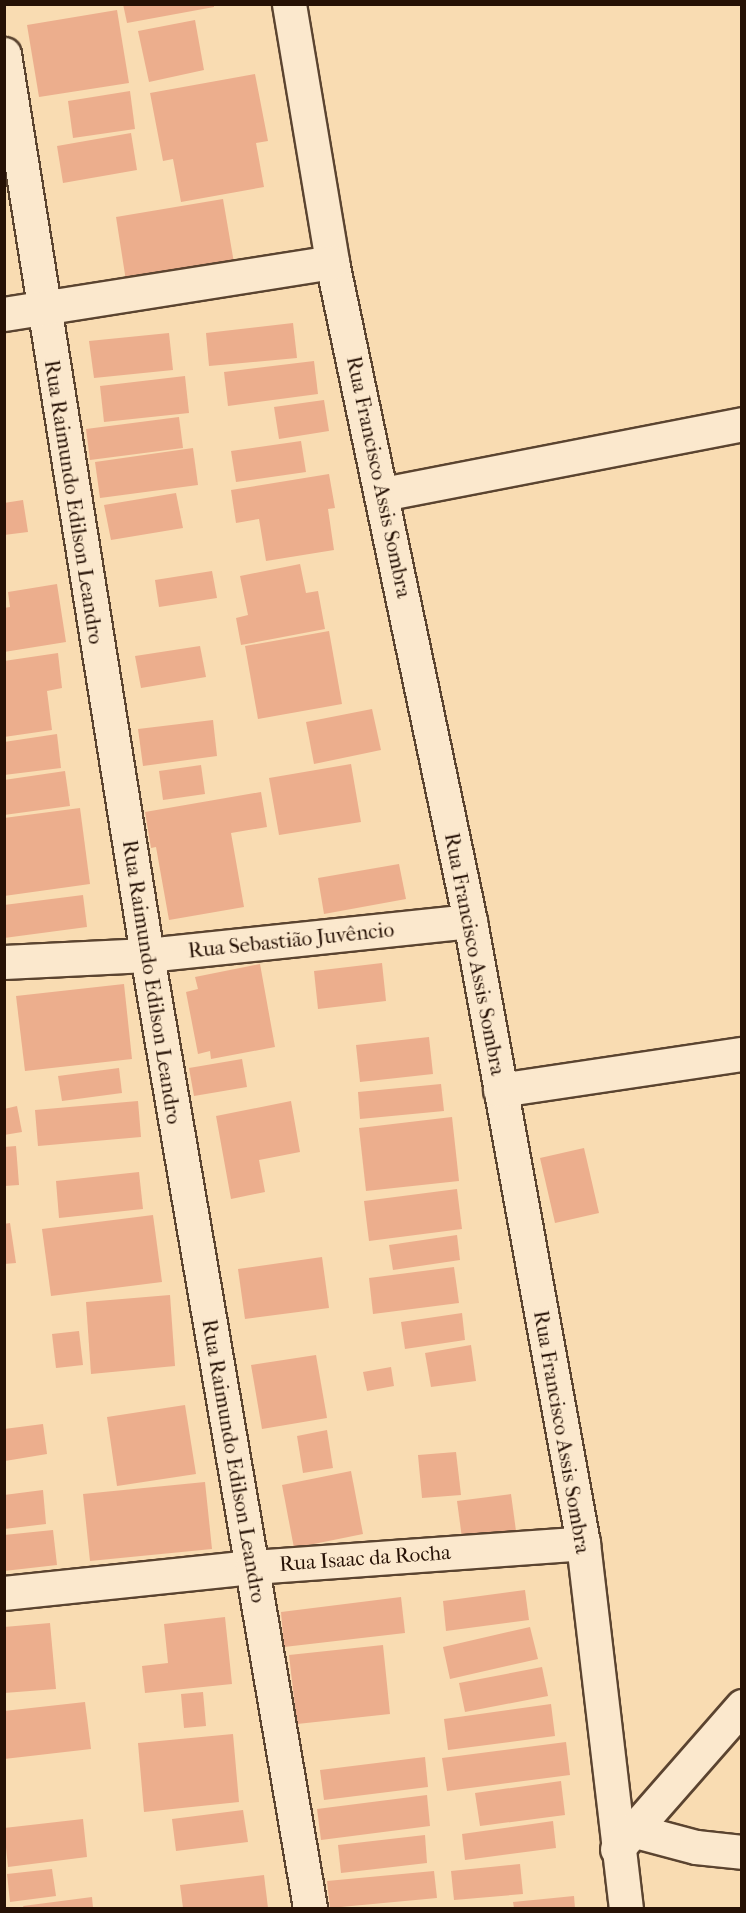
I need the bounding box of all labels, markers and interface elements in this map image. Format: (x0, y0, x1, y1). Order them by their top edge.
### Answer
street label: Rua Francisco Assis Sombra (341, 354, 417, 600)
street label: Rua Raimundo Edilson Leandro (39, 358, 109, 646)
street label: Rua Francisco Assis Sombra (439, 831, 511, 1077)
street label: Rua Raimundo Edilson Leandro (117, 838, 187, 1126)
street label: Rua Sebastião Juvêncio (187, 917, 395, 963)
street label: Rua Francisco Assis Sombra (528, 1308, 596, 1556)
street label: Rua Raimundo Edilson Leandro (197, 1317, 271, 1605)
street label: Rua Isaac da Rocha (278, 1539, 452, 1577)

